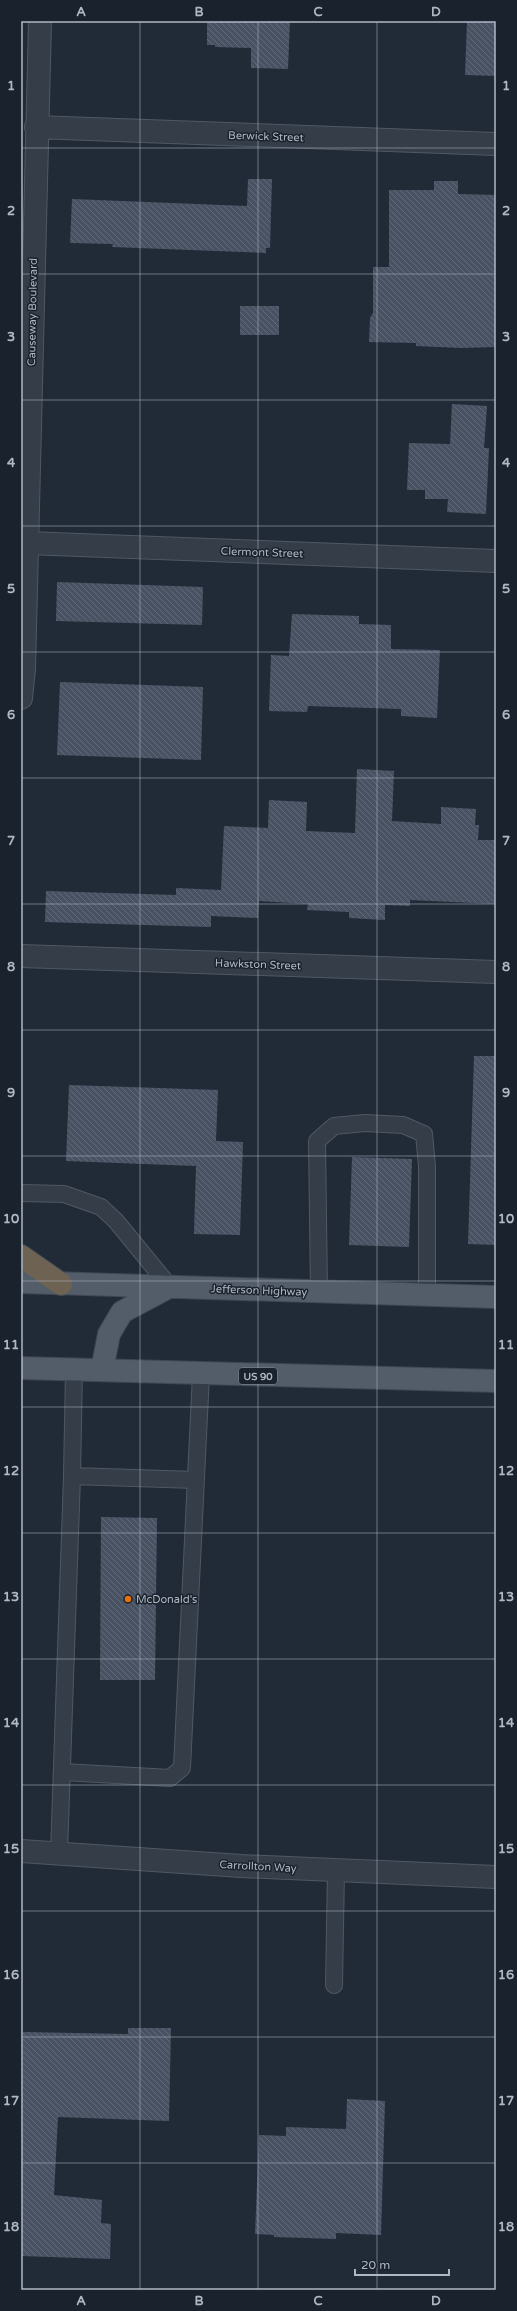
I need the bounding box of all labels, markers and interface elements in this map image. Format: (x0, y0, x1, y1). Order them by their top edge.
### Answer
text: A (76, 4, 86, 20)
text: B (194, 4, 204, 20)
text: C (313, 4, 323, 20)
text: D (431, 4, 441, 20)
text: 1 (7, 78, 15, 94)
text: 1 (502, 78, 510, 94)
street label: Berwick Street (228, 129, 304, 144)
text: 2 (7, 203, 15, 219)
text: 2 (502, 203, 510, 219)
street label: Causeway Boulevard (25, 258, 40, 366)
text: 3 (7, 329, 15, 345)
text: 3 (502, 329, 510, 345)
text: 4 (7, 455, 16, 471)
text: 4 (502, 455, 511, 471)
street label: Clermont Street (220, 545, 304, 560)
text: 5 (7, 581, 15, 597)
text: 5 (502, 581, 510, 597)
text: 6 (7, 707, 15, 723)
text: 6 (502, 707, 510, 723)
text: 7 (7, 833, 15, 849)
text: 7 (502, 833, 510, 849)
street label: Hawkston Street (215, 957, 301, 972)
text: 8 (7, 959, 15, 975)
text: 8 (502, 959, 510, 975)
text: 9 (7, 1085, 15, 1101)
text: 9 (502, 1085, 510, 1101)
text: 10 (3, 1211, 19, 1227)
text: 10 (498, 1211, 514, 1227)
street label: Jefferson Highway (210, 1282, 308, 1299)
text: 11 (3, 1337, 19, 1353)
text: 11 (498, 1337, 514, 1353)
road number: US 90 (239, 1368, 277, 1384)
text: 12 (3, 1463, 19, 1479)
text: 12 (498, 1463, 514, 1479)
text: 13 (3, 1589, 19, 1605)
text: 13 (498, 1589, 514, 1605)
place label: McDonald's (136, 1593, 197, 1606)
marker: McDonald's (123, 1594, 133, 1604)
text: 14 (3, 1715, 20, 1731)
text: 14 (498, 1715, 515, 1731)
text: 15 (3, 1841, 19, 1857)
text: 15 (498, 1841, 514, 1857)
street label: Carrollton Way (219, 1858, 297, 1875)
text: 16 (3, 1967, 19, 1983)
text: 16 (498, 1967, 514, 1983)
text: 17 (3, 2093, 19, 2109)
text: 17 (498, 2093, 514, 2109)
text: 18 (3, 2219, 19, 2235)
text: 18 (498, 2219, 514, 2235)
scale bar (355, 2251, 449, 2277)
text: 20 m (361, 2258, 390, 2272)
text: A (76, 2293, 86, 2309)
text: B (194, 2293, 204, 2309)
text: C (313, 2293, 323, 2309)
text: D (431, 2293, 441, 2309)

